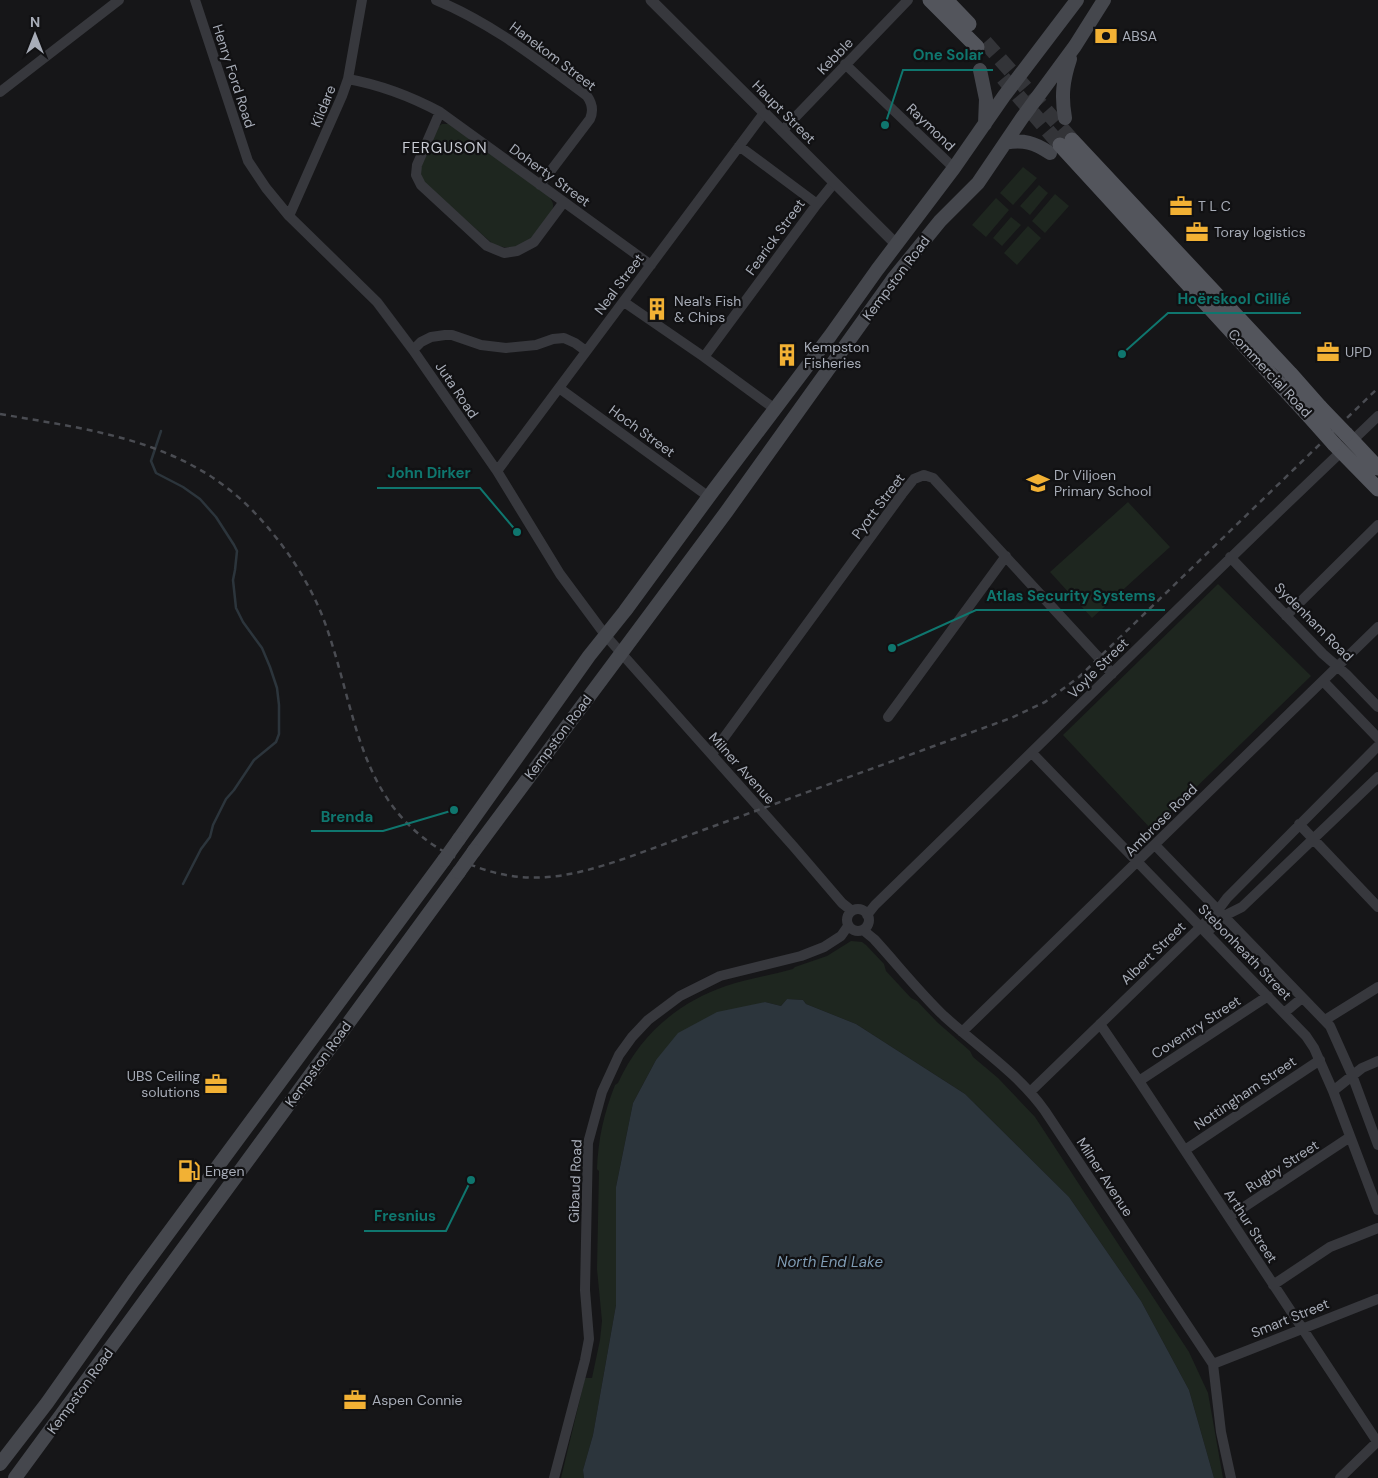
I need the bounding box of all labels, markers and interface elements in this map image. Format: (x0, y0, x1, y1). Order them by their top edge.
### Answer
north arrow (10, 10, 60, 60)
text: N (30, 13, 40, 31)
street label: Hanekom Street (506, 18, 600, 94)
street label: Henry Ford Road (209, 22, 259, 130)
bank icon: ABSA (1093, 23, 1119, 49)
place label: ABSA (1122, 27, 1157, 45)
street label: Kebble (813, 34, 857, 78)
callout: One Solar (903, 40, 993, 70)
text: One Solar (913, 45, 983, 65)
street label: Haupt Street (748, 76, 820, 148)
street label: Kildare (306, 82, 340, 130)
street label: Raymond (903, 99, 959, 155)
district label: FERGUSON (402, 138, 488, 158)
street label: Doherty Street (506, 140, 594, 210)
office icon: T L C (1168, 193, 1194, 219)
street label: Fearick Street (741, 195, 809, 279)
place label: T L C (1198, 197, 1231, 215)
office icon: Toray logistics (1184, 219, 1210, 245)
place label: Toray logistics (1214, 223, 1306, 241)
street label: Kempston Road (858, 232, 934, 324)
street label: Neal Street (590, 250, 648, 318)
callout: Hoërskool Cillié (1168, 283, 1301, 313)
text: Hoërskool Cillié (1177, 289, 1291, 309)
place label: Neal's Fish & Chips (674, 292, 741, 326)
building icon: Neal's Fish & Chips (644, 296, 670, 322)
street label: Commercial Road (1224, 325, 1316, 421)
place label: Kempston Fisheries (804, 338, 869, 372)
office icon: UPD (1315, 339, 1341, 365)
building icon: Kempston Fisheries (774, 342, 800, 368)
place label: UPD (1345, 343, 1372, 361)
street label: Juta Road (432, 358, 482, 422)
street label: Hoch Street (605, 401, 679, 461)
callout: John Dirker (377, 458, 480, 488)
text: John Dirker (387, 463, 471, 483)
place label: Dr Viljoen Primary School (1054, 466, 1151, 500)
street label: Pyott Street (847, 470, 909, 542)
school or university icon: Dr Viljoen Primary School (1025, 470, 1051, 496)
street label: Sydenham Road (1271, 579, 1357, 665)
callout: Atlas Security Systems (976, 580, 1165, 610)
text: Atlas Security Systems (986, 586, 1156, 606)
street label: Voyle Street (1064, 634, 1132, 702)
street label: Kempston Road (520, 691, 596, 783)
street label: Milner Avenue (705, 728, 779, 808)
street label: Ambrose Road (1121, 780, 1201, 860)
callout: Brenda (311, 801, 383, 831)
text: Brenda (321, 807, 373, 827)
street label: Stebonheath Street (1194, 900, 1296, 1004)
street label: Albert Street (1117, 918, 1189, 988)
street label: Coventry Street (1148, 991, 1244, 1063)
street label: Kempston Road (281, 1018, 355, 1110)
street label: Nottingham Street (1190, 1052, 1300, 1134)
place label: UBS Ceiling solutions (127, 1067, 200, 1101)
office icon: UBS Ceiling solutions (203, 1071, 229, 1097)
street label: Milner Avenue (1073, 1134, 1137, 1220)
street label: Rugby Street (1242, 1136, 1322, 1196)
street label: Gibaud Road (565, 1139, 585, 1223)
fuel station icon: Engen (176, 1158, 202, 1184)
place label: Engen (205, 1162, 244, 1180)
street label: Arthur Street (1220, 1186, 1282, 1266)
callout: Fresnius (364, 1201, 446, 1231)
text: Fresnius (374, 1206, 436, 1226)
water label: North End Lake (777, 1252, 883, 1272)
street label: Smart Street (1248, 1294, 1332, 1342)
street label: Kempston Road (43, 1345, 117, 1437)
office icon: Aspen Connie (342, 1387, 368, 1413)
place label: Aspen Connie (372, 1391, 463, 1409)

